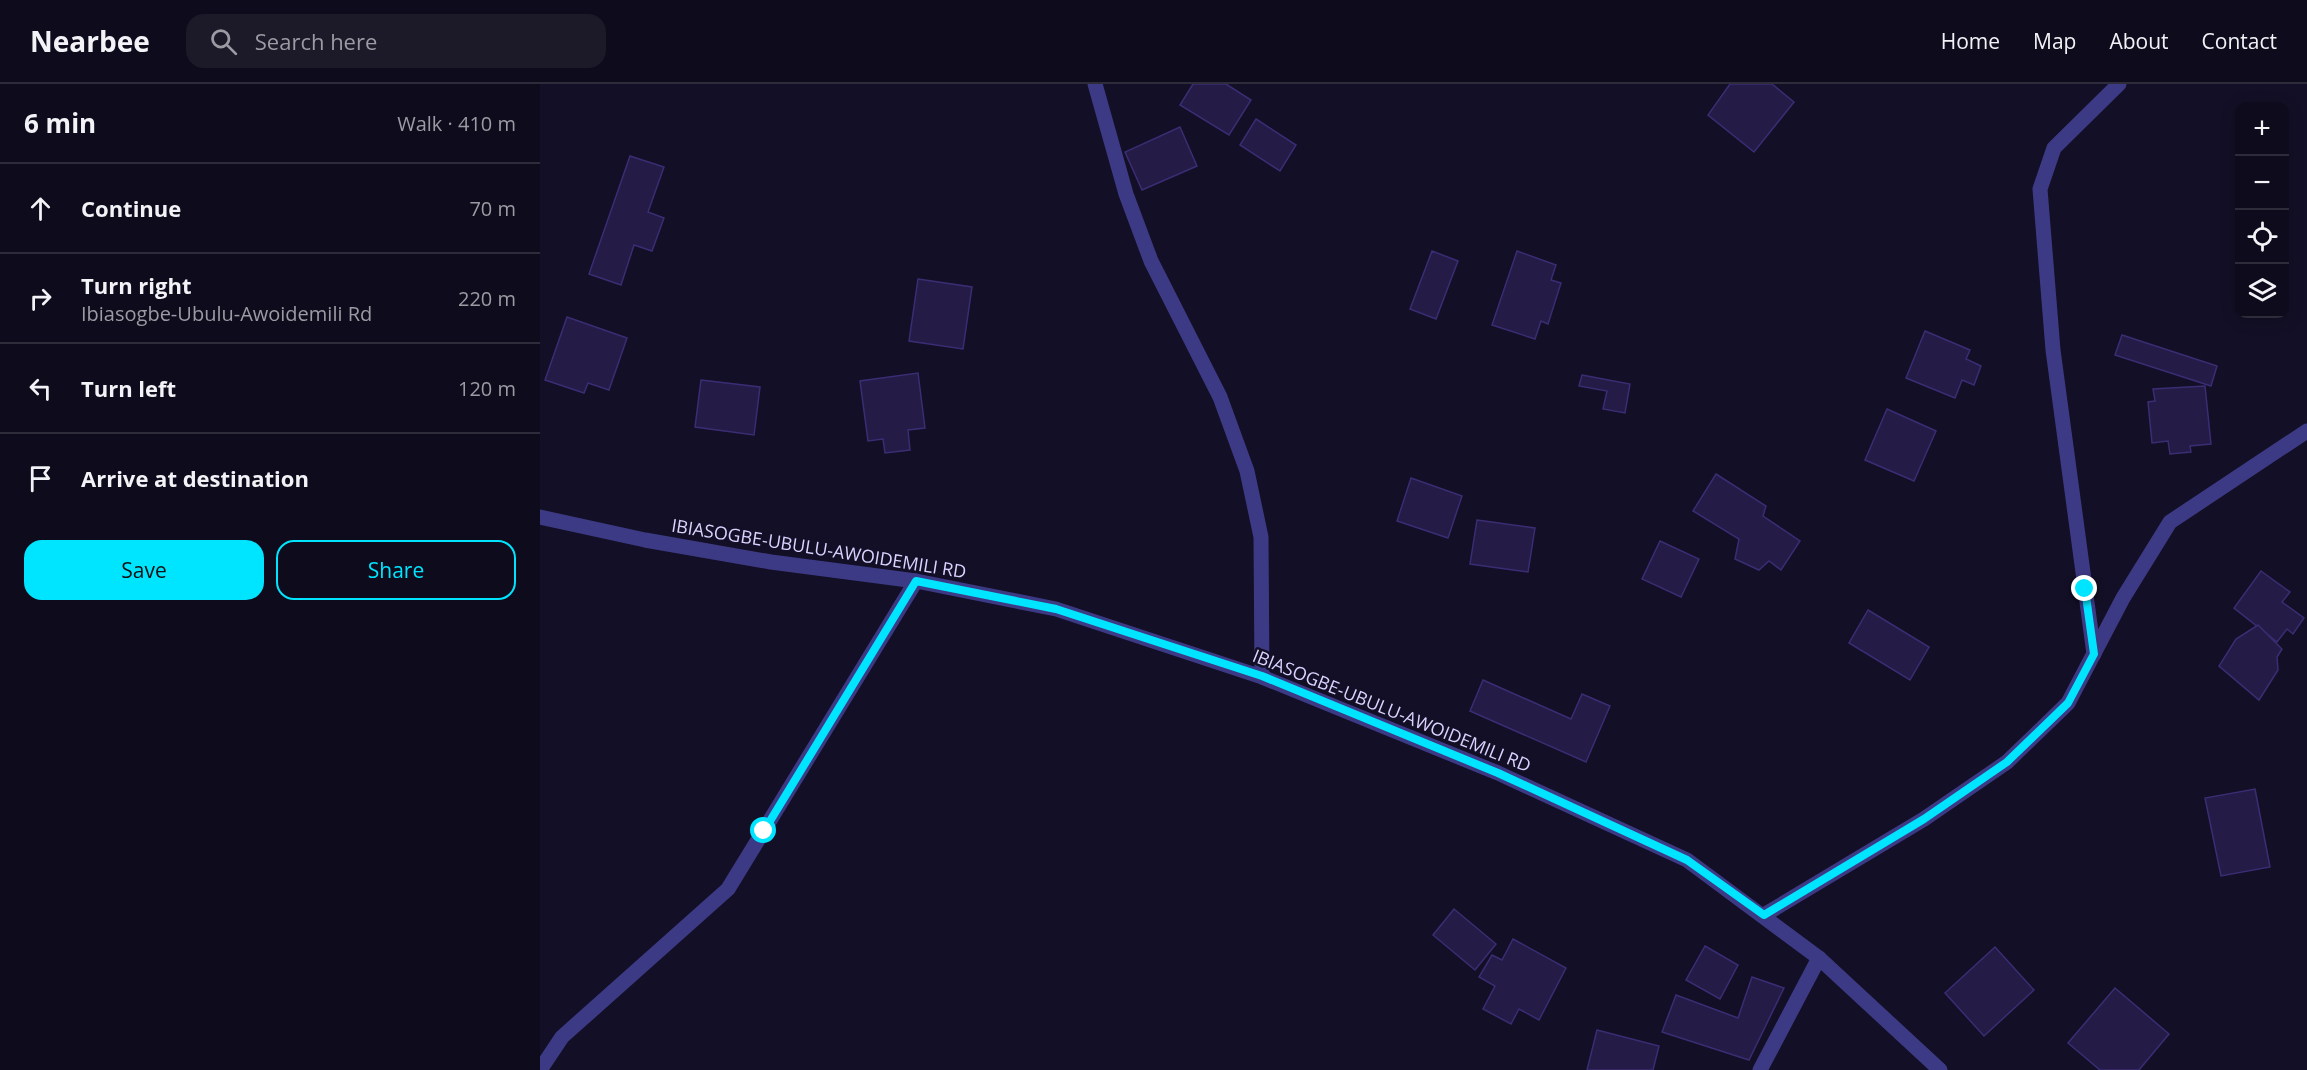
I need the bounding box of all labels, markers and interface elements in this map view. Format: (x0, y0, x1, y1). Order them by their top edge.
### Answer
search box (186, 14, 606, 68)
text: Nearbee (30, 22, 150, 60)
icon: search (207, 25, 240, 58)
text: Search here (255, 26, 377, 56)
text: Home (1941, 27, 2000, 55)
text: Map (2033, 27, 2076, 55)
text: About (2109, 27, 2169, 55)
text: Contact (2202, 27, 2277, 55)
map controls (2235, 102, 2289, 318)
button: + (2235, 102, 2289, 156)
text: 6 min (24, 105, 96, 141)
text: Walk · 410 m (397, 110, 516, 137)
button: − (2235, 156, 2289, 210)
icon: ahead (24, 192, 57, 225)
text: Continue (81, 193, 181, 223)
text: 70 m (469, 195, 516, 222)
button: locate (2235, 210, 2289, 264)
button: layers (2235, 264, 2289, 318)
text: Turn right (81, 270, 192, 300)
icon: right (24, 282, 57, 315)
text: 220 m (458, 285, 516, 312)
text: Ibiasogbe-Ubulu-Awoidemili Rd (81, 300, 372, 327)
icon: left (24, 372, 57, 405)
text: Turn left (81, 373, 176, 403)
text: 120 m (458, 375, 516, 402)
icon: arrive (24, 462, 57, 495)
text: Arrive at destination (81, 463, 309, 493)
street label: IBIASOGBE-UBULU-AWOIDEMILI RD (670, 513, 968, 583)
button: Save (24, 540, 264, 600)
button: Share (276, 540, 516, 600)
route end (2071, 575, 2097, 601)
street label: IBIASOGBE-UBULU-AWOIDEMILI RD (1249, 643, 1535, 777)
route start (750, 817, 776, 843)

